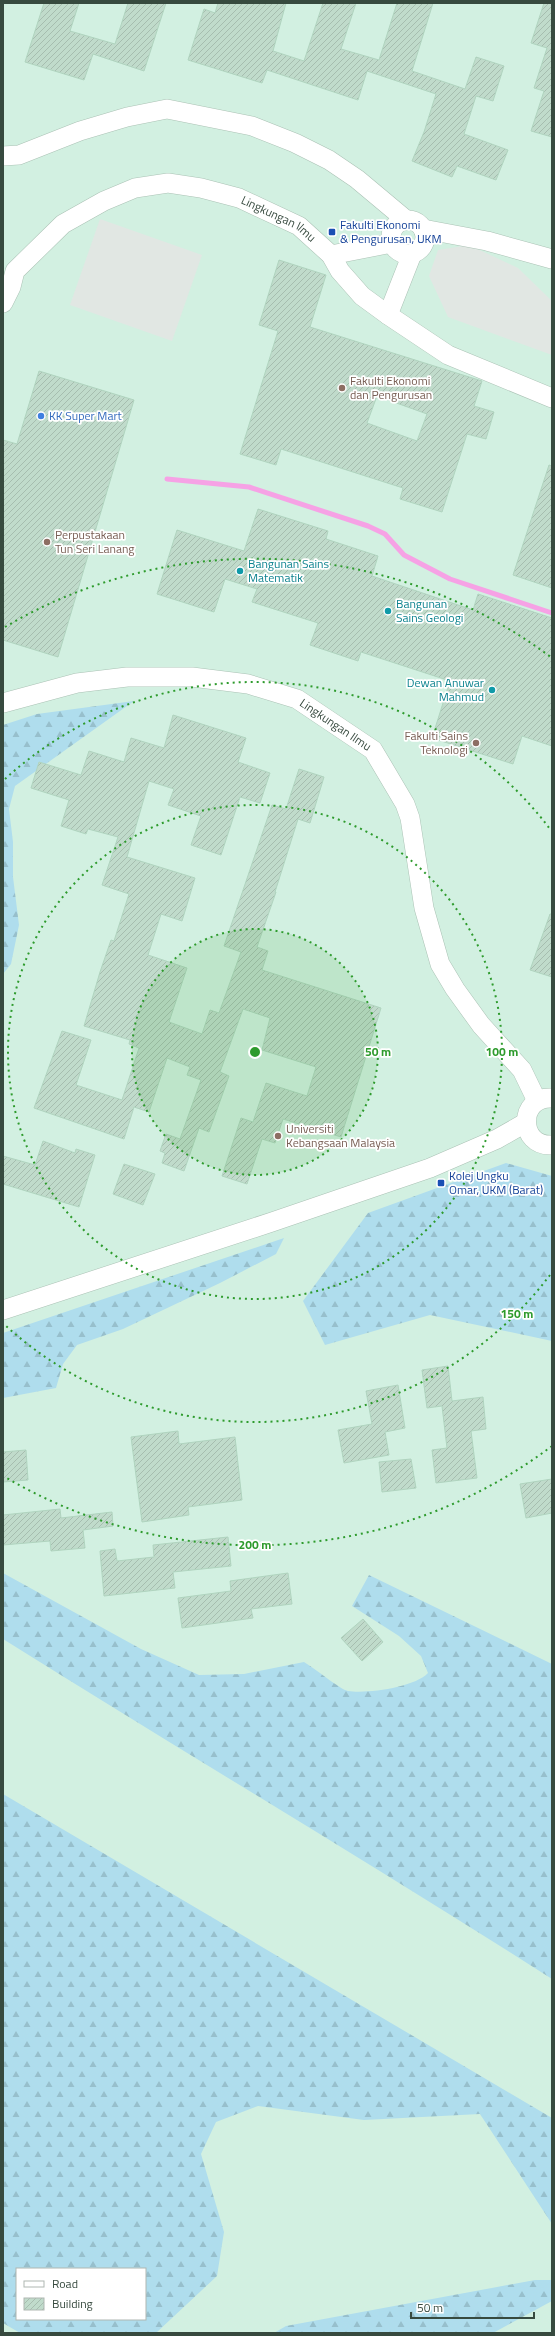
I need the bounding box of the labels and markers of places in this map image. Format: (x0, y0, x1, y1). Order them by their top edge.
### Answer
place label: Fakulti Ekonomi & Pengurusan, UKM (340, 215, 442, 248)
marker: Fakulti Ekonomi & Pengurusan, UKM (327, 227, 337, 237)
place label: Fakulti Ekonomi dan Pengurusan (350, 371, 432, 404)
marker: Fakulti Ekonomi dan Pengurusan (337, 383, 347, 393)
place label: KK Super Mart (49, 406, 123, 425)
marker: KK Super Mart (36, 411, 46, 421)
place label: Perpustakaan Tun Seri Lanang (55, 525, 135, 558)
marker: Perpustakaan Tun Seri Lanang (42, 537, 52, 547)
place label: Bangunan Sains Matematik (248, 554, 330, 587)
marker: Bangunan Sains Matematik (235, 566, 245, 576)
place label: Bangunan Sains Geologi (396, 594, 464, 627)
marker: Bangunan Sains Geologi (383, 606, 393, 616)
place label: Dewan Anuwar Mahmud (407, 673, 484, 706)
marker: Dewan Anuwar Mahmud (487, 685, 497, 695)
place label: Fakulti Sains Teknologi (405, 726, 468, 759)
marker: Fakulti Sains Teknologi (471, 738, 481, 748)
centre of rings (248, 1045, 262, 1059)
place label: Universiti Kebangsaan Malaysia (286, 1119, 395, 1152)
marker: Universiti Kebangsaan Malaysia (273, 1131, 283, 1141)
place label: Kolej Ungku Omar, UKM (Barat) (449, 1166, 543, 1199)
marker: Kolej Ungku Omar, UKM (Barat) (436, 1178, 446, 1188)

